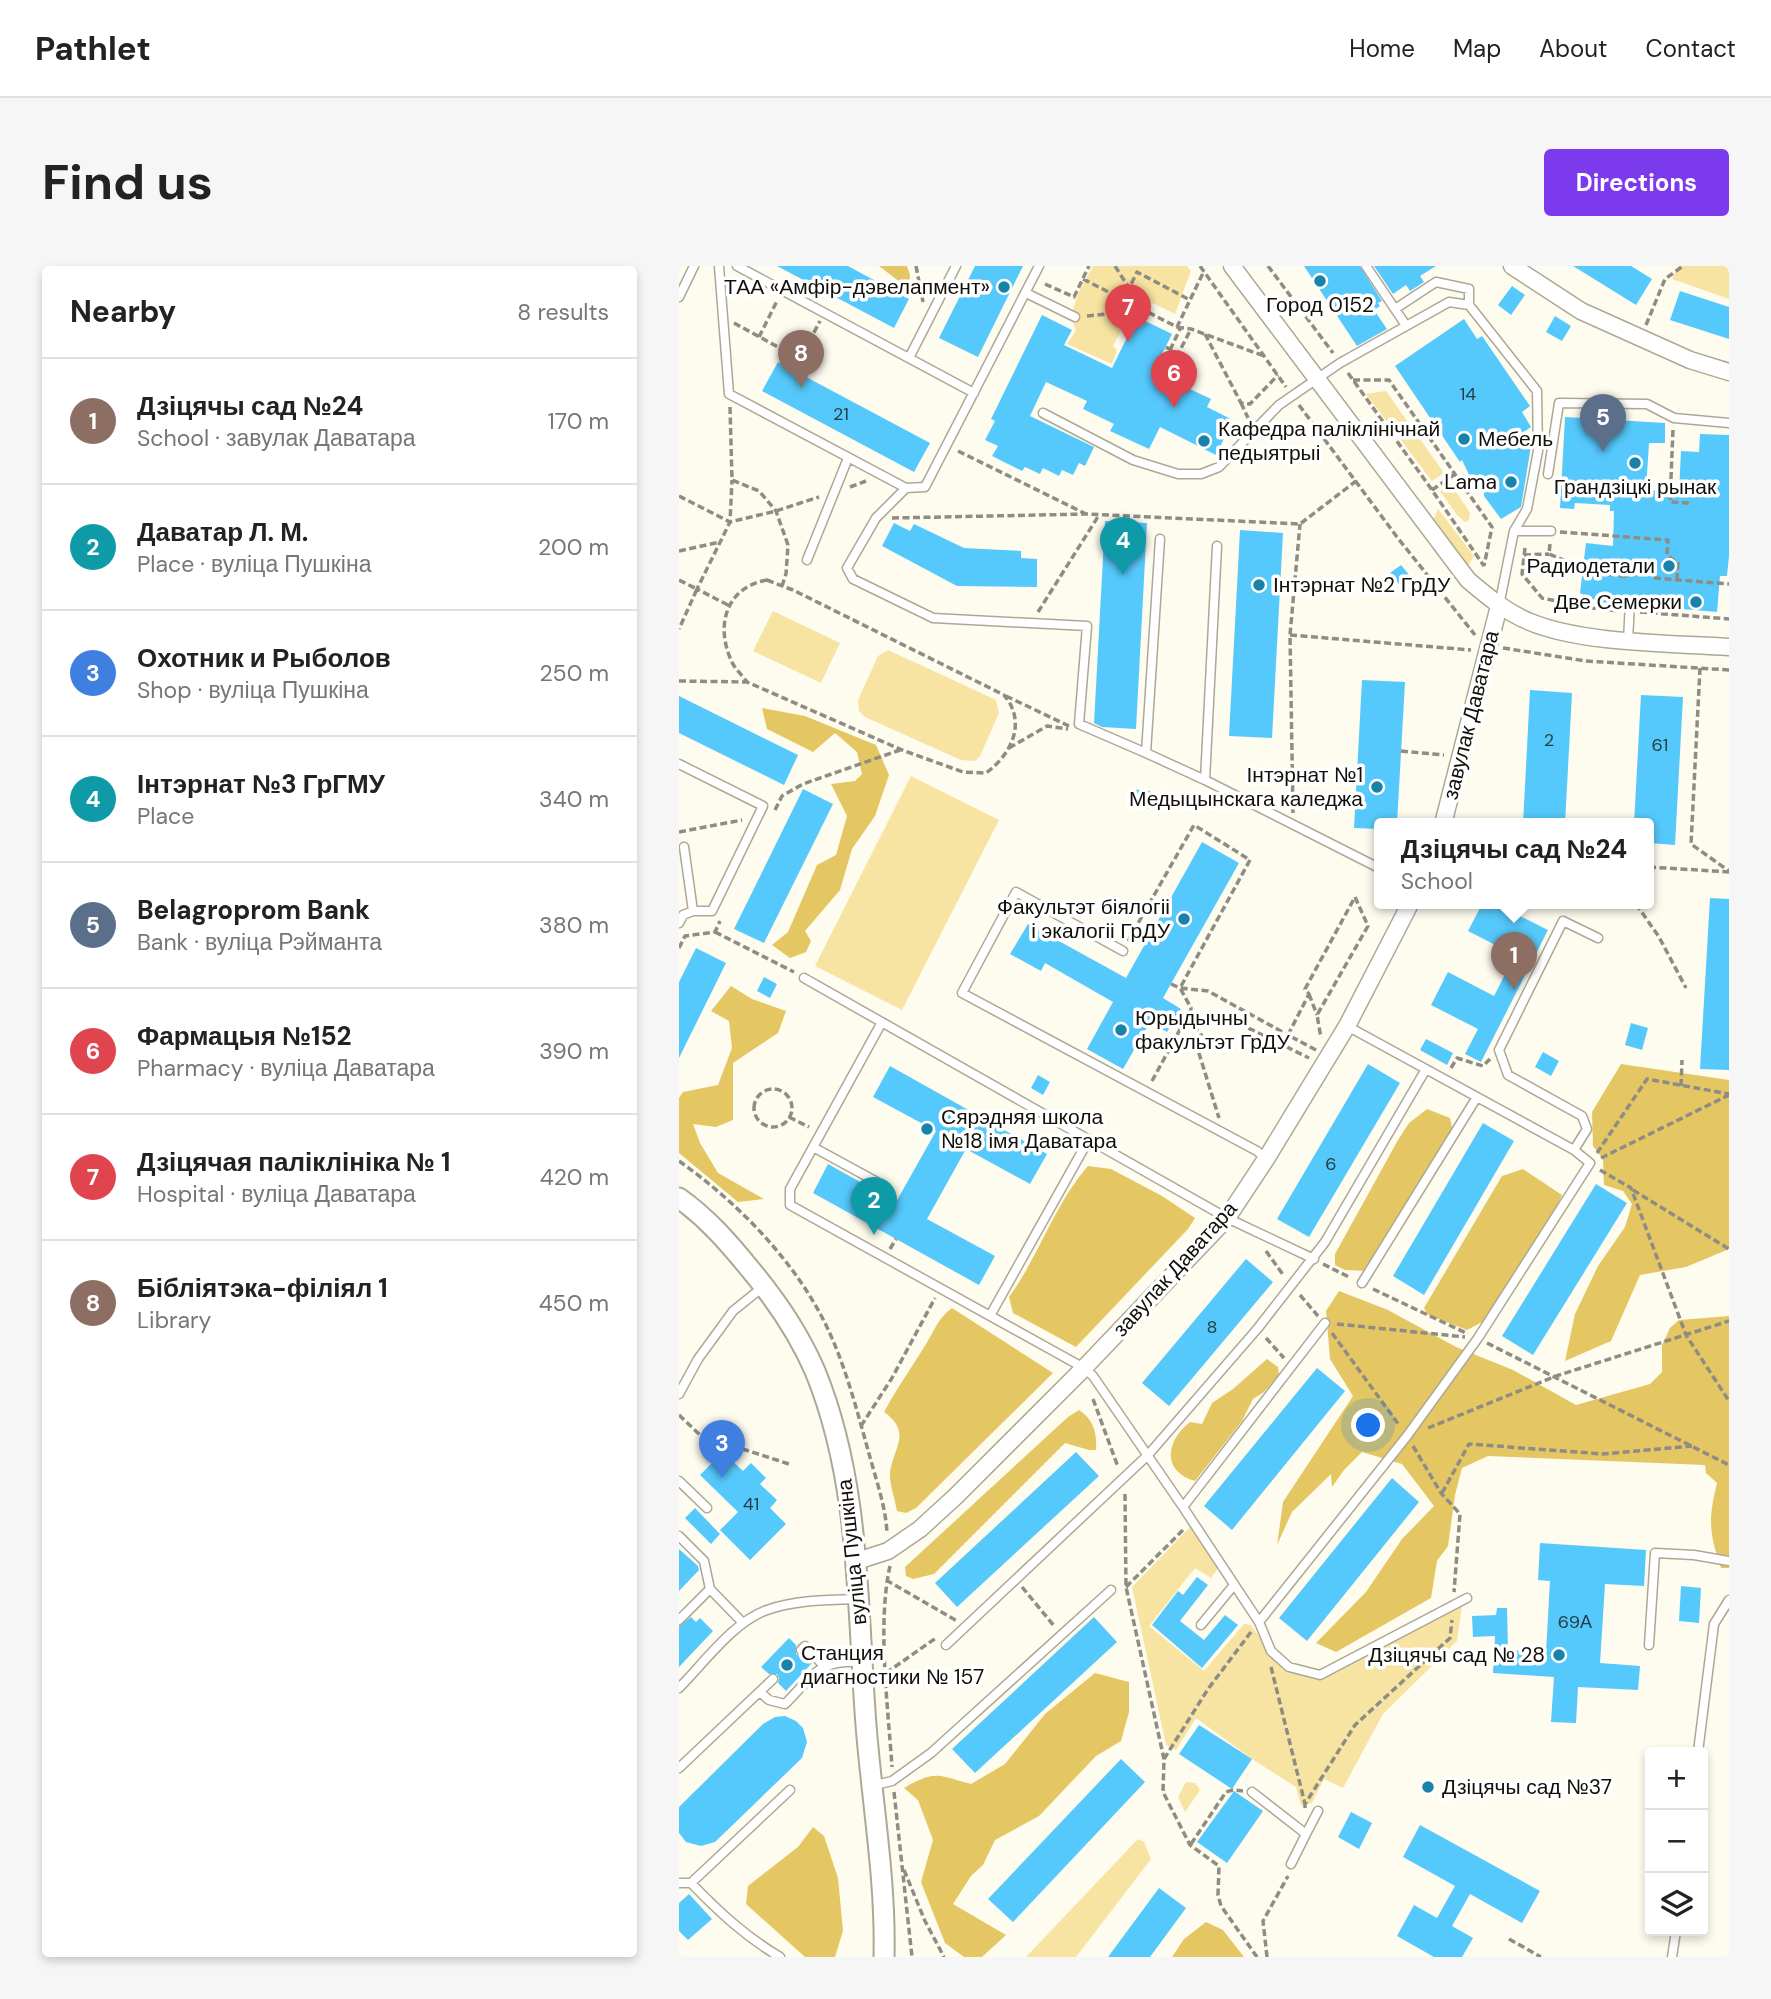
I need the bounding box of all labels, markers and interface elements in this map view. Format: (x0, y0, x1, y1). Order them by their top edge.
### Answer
text: Pathlet (35, 27, 151, 70)
text: Home (1349, 33, 1415, 64)
text: Map (1453, 33, 1501, 64)
text: About (1539, 33, 1608, 64)
text: Contact (1646, 33, 1736, 64)
button: Directions (1544, 149, 1729, 216)
text: Find us (42, 150, 213, 214)
place label: ТАА «Амфір-дэвелапмент» (724, 273, 990, 301)
marker: Город 0152 (1312, 273, 1328, 289)
marker: ТАА «Амфір-дэвелапмент» (996, 279, 1012, 295)
pin: 7 (1105, 284, 1151, 342)
place label: Город 0152 (1266, 291, 1374, 319)
text: Nearby (70, 292, 176, 331)
text: 8 results (517, 297, 609, 327)
pin: 8 (778, 330, 824, 388)
pin: 6 (1151, 350, 1197, 408)
house number: 14 (1460, 382, 1476, 406)
text: Дзіцячы сад №24 (137, 389, 363, 423)
pin: 5 (1580, 394, 1626, 452)
house number: 21 (833, 402, 849, 426)
text: 1 (89, 406, 97, 436)
text: 170 m (548, 406, 609, 436)
place label: Кафедра паліклінічнай педыятрыі (1218, 415, 1440, 467)
text: School · завулак Даватара (137, 423, 416, 453)
place label: Мебель (1478, 425, 1553, 453)
marker: Мебель (1456, 431, 1472, 447)
marker: Кафедра паліклінічнай педыятрыі (1196, 433, 1212, 449)
marker: Грандзіцкі рынак (1627, 455, 1643, 471)
place label: Lama (1444, 468, 1497, 496)
place label: Грандзіцкі рынак (1554, 473, 1717, 501)
marker: Lama (1503, 474, 1519, 490)
text: Даватар Л. М. (137, 515, 308, 549)
pin: 4 (1100, 517, 1146, 575)
text: 2 (86, 532, 100, 562)
text: 200 m (538, 532, 609, 562)
text: Place · вуліца Пушкіна (137, 549, 371, 579)
place label: Радиодетали (1527, 552, 1655, 580)
marker: Радиодетали (1661, 558, 1677, 574)
place label: Інтэрнат №2 ГрДУ (1273, 571, 1451, 599)
marker: Інтэрнат №2 ГрДУ (1251, 577, 1267, 593)
place label: Две Семерки (1554, 588, 1682, 616)
marker: Две Семерки (1688, 594, 1704, 610)
street label: завулак Даватара (1436, 627, 1506, 802)
text: Охотник и Рыболов (137, 641, 391, 675)
text: 3 (86, 658, 100, 688)
text: 250 m (539, 658, 609, 688)
text: Shop · вуліца Пушкіна (137, 675, 369, 705)
house number: 2 (1544, 728, 1554, 752)
house number: 61 (1652, 733, 1668, 757)
place label: Інтэрнат №1 Медыцынскага каледжа (1129, 761, 1363, 813)
text: Інтэрнат №3 ГрГМУ (137, 767, 385, 801)
marker: Інтэрнат №1 Медыцынскага каледжа (1369, 779, 1385, 795)
text: 4 (86, 784, 100, 814)
text: 340 m (539, 784, 609, 814)
text: Place (137, 801, 194, 831)
popup (1374, 818, 1654, 909)
text: Дзіцячы сад №24 (1401, 832, 1627, 866)
text: School (1401, 866, 1473, 896)
text: Belagroprom Bank (137, 893, 370, 927)
place label: Факультэт біялогіі і экалогіі ГрДУ (997, 893, 1171, 945)
text: 5 (86, 910, 100, 940)
text: 380 m (539, 910, 609, 940)
marker: Факультэт біялогіі і экалогіі ГрДУ (1176, 911, 1192, 927)
text: Bank · вуліца Рэйманта (137, 927, 382, 957)
pin: 1 (1491, 932, 1537, 990)
place label: Юрыдычны факультэт ГрДУ (1135, 1004, 1290, 1056)
text: Фармацыя №152 (137, 1019, 351, 1053)
marker: Юрыдычны факультэт ГрДУ (1113, 1022, 1129, 1038)
text: 6 (86, 1036, 100, 1066)
text: 390 m (539, 1036, 609, 1066)
text: Pharmacy · вуліца Даватара (137, 1053, 435, 1083)
place label: Сярэдняя школа №18 імя Даватара (941, 1103, 1117, 1155)
marker: Сярэдняя школа №18 імя Даватара (919, 1121, 935, 1137)
text: Дзіцячая паліклініка № 1 (137, 1145, 450, 1179)
house number: 6 (1325, 1152, 1337, 1176)
text: 7 (87, 1162, 99, 1192)
text: 420 m (540, 1162, 609, 1192)
pin: 2 (851, 1177, 897, 1235)
text: Hospital · вуліца Даватара (137, 1179, 416, 1209)
street label: завулак Даватара (1107, 1195, 1244, 1343)
text: Бібліятэка-філіял 1 (137, 1271, 388, 1305)
text: 8 (86, 1288, 100, 1318)
text: 450 m (539, 1288, 609, 1318)
text: Library (137, 1305, 211, 1335)
house number: 8 (1207, 1315, 1217, 1339)
your location (1351, 1408, 1385, 1442)
pin: 3 (699, 1420, 745, 1478)
street label: вуліца Пушкіна (830, 1477, 874, 1626)
house number: 41 (743, 1492, 759, 1516)
house number: 69А (1558, 1610, 1592, 1634)
place label: Станция диагностики № 157 (801, 1639, 984, 1691)
place label: Дзіцячы сад № 28 (1368, 1641, 1545, 1669)
marker: Дзіцячы сад № 28 (1551, 1647, 1567, 1663)
marker: Станция диагностики № 157 (779, 1657, 795, 1673)
map controls (1645, 1747, 1708, 1936)
button: + (1645, 1747, 1708, 1810)
place label: Дзіцячы сад №37 (1442, 1773, 1612, 1801)
marker: Дзіцячы сад №37 (1420, 1779, 1436, 1795)
button: − (1645, 1810, 1708, 1873)
button: layers (1645, 1873, 1708, 1936)

